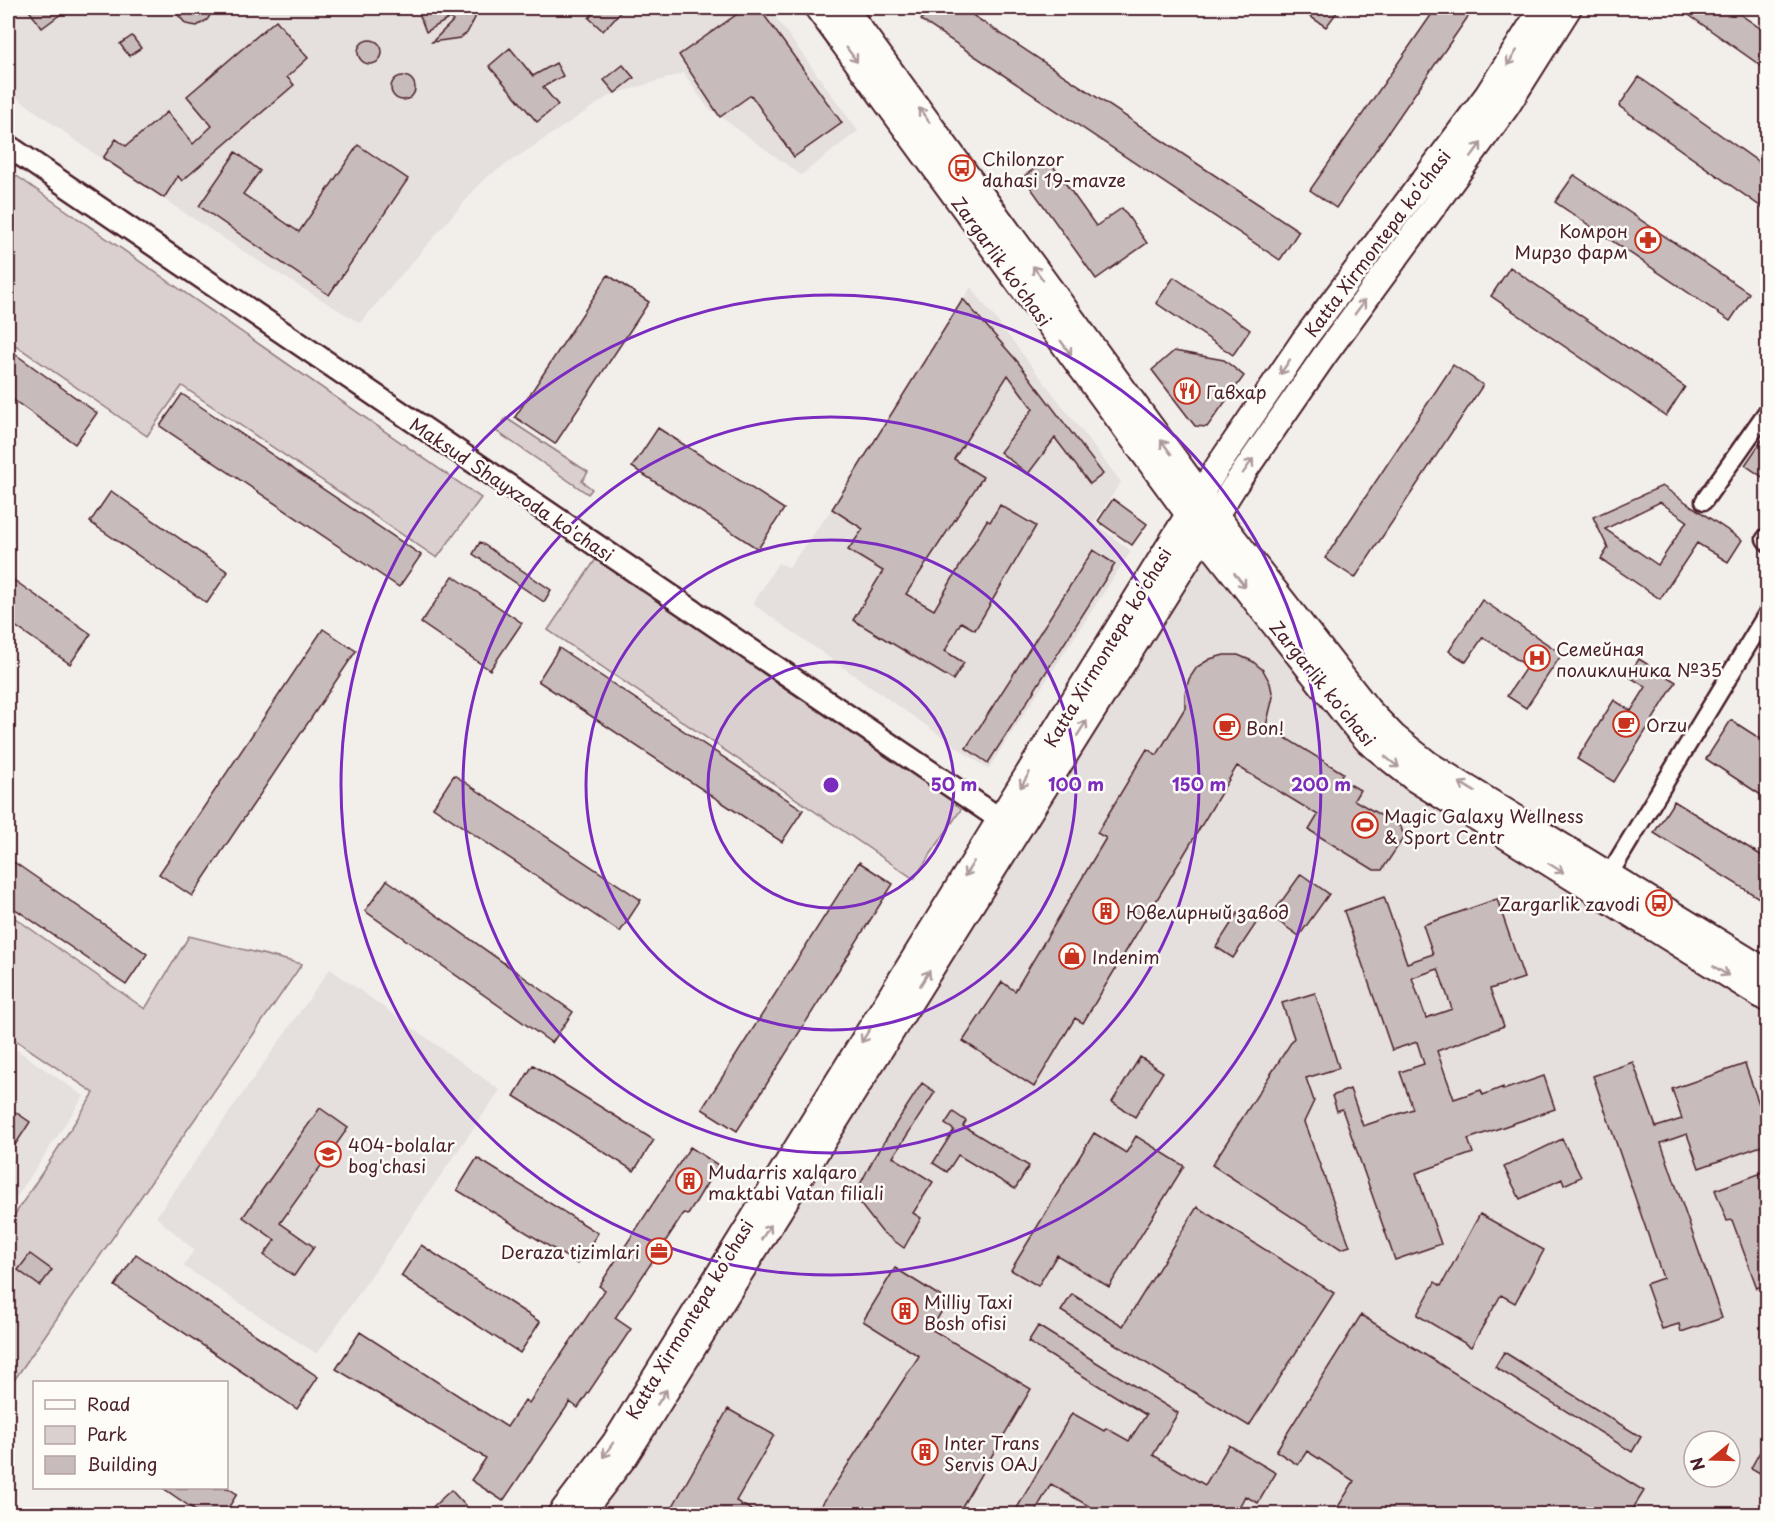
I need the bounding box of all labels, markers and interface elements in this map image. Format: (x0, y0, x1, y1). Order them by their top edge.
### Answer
one-way arrow (846, 46, 858, 62)
one-way arrow (1506, 49, 1518, 66)
one-way arrow (917, 108, 930, 124)
one-way arrow (1469, 142, 1482, 158)
street label: Katta Xirmontepa koʻchasi (1297, 144, 1457, 342)
place label: Chilonzor dahasi 19-mavze (982, 145, 1126, 193)
bus stop icon: Chilonzor dahasi 19-mavze (947, 153, 977, 183)
street label: Zargarlik ko'chasi (946, 190, 1058, 332)
place label: Комрон Мирзо фарм (1515, 217, 1628, 265)
pharmacy icon: Комрон Мирзо фарм (1633, 225, 1663, 255)
one-way arrow (1032, 265, 1045, 281)
one-way arrow (1354, 299, 1366, 315)
one-way arrow (1060, 340, 1072, 356)
one-way arrow (1279, 359, 1291, 375)
restaurant icon: Гавхар (1172, 376, 1202, 406)
place label: Гавхар (1206, 378, 1267, 405)
street label: Maksud Shayxzoda ko'chasi (405, 410, 619, 568)
one-way arrow (1160, 440, 1172, 456)
one-way arrow (1242, 458, 1254, 475)
street label: Katta Xirmontepa koʻchasi (1037, 542, 1177, 752)
one-way arrow (1233, 572, 1246, 588)
street label: Zargarlik ko'chasi (1264, 614, 1382, 752)
place label: Семейная поликлиника №35 (1556, 635, 1722, 683)
hospital icon: Семейная поликлиника №35 (1522, 643, 1552, 673)
cafe icon: Orzu (1611, 709, 1641, 739)
place label: Orzu (1646, 711, 1687, 738)
cafe icon: Bon! (1212, 712, 1242, 742)
place label: Bon! (1246, 714, 1284, 741)
one-way arrow (1076, 720, 1088, 737)
one-way arrow (1384, 755, 1400, 768)
text: 50 m (931, 770, 977, 797)
text: 100 m (1048, 770, 1104, 797)
text: 150 m (1172, 770, 1226, 797)
text: 200 m (1291, 770, 1351, 797)
one-way arrow (1019, 771, 1031, 788)
centre of rings (821, 775, 841, 795)
one-way arrow (1459, 781, 1476, 793)
place label: Magic Galaxy Wellness & Sport Centr (1384, 802, 1583, 850)
sports icon: Magic Galaxy Wellness & Sport Centr (1350, 810, 1380, 840)
one-way arrow (963, 861, 976, 878)
one-way arrow (1547, 861, 1564, 874)
bus stop icon: Zargarlik zavodi (1644, 888, 1674, 918)
place label: Zargarlik zavodi (1499, 890, 1640, 917)
building icon: Ювелирный завод (1091, 896, 1121, 926)
place label: Ювелирный завод (1126, 898, 1289, 925)
shop icon: Indenim (1057, 941, 1087, 971)
place label: Indenim (1092, 943, 1160, 970)
one-way arrow (1712, 965, 1729, 977)
one-way arrow (919, 970, 931, 987)
one-way arrow (859, 1026, 872, 1043)
place label: 404-bolalar bog'chasi (348, 1131, 456, 1179)
school or university icon: 404-bolalar bog'chasi (313, 1139, 343, 1169)
place label: Mudarris xalqaro maktabi Vatan filiali (708, 1158, 884, 1206)
building icon: Mudarris xalqaro maktabi Vatan filiali (674, 1166, 704, 1196)
street label: Katta Xirmontepa koʻchasi (619, 1214, 759, 1424)
one-way arrow (760, 1224, 772, 1241)
office icon: Deraza tizimlari (644, 1236, 674, 1266)
place label: Deraza tizimlari (501, 1238, 640, 1265)
place label: Milliy Taxi Bosh ofisi (924, 1288, 1013, 1336)
building icon: Milliy Taxi Bosh ofisi (890, 1296, 920, 1326)
legend (33, 1381, 228, 1489)
one-way arrow (657, 1389, 669, 1406)
text: Road (87, 1390, 131, 1417)
text: Park (87, 1420, 127, 1447)
place label: Inter Trans Servis OAJ (944, 1429, 1040, 1477)
north arrow (1682, 1429, 1742, 1489)
building icon: Inter Trans Servis OAJ (910, 1437, 940, 1467)
one-way arrow (602, 1442, 614, 1458)
text: Building (87, 1450, 157, 1477)
text: N (1683, 1454, 1710, 1474)

